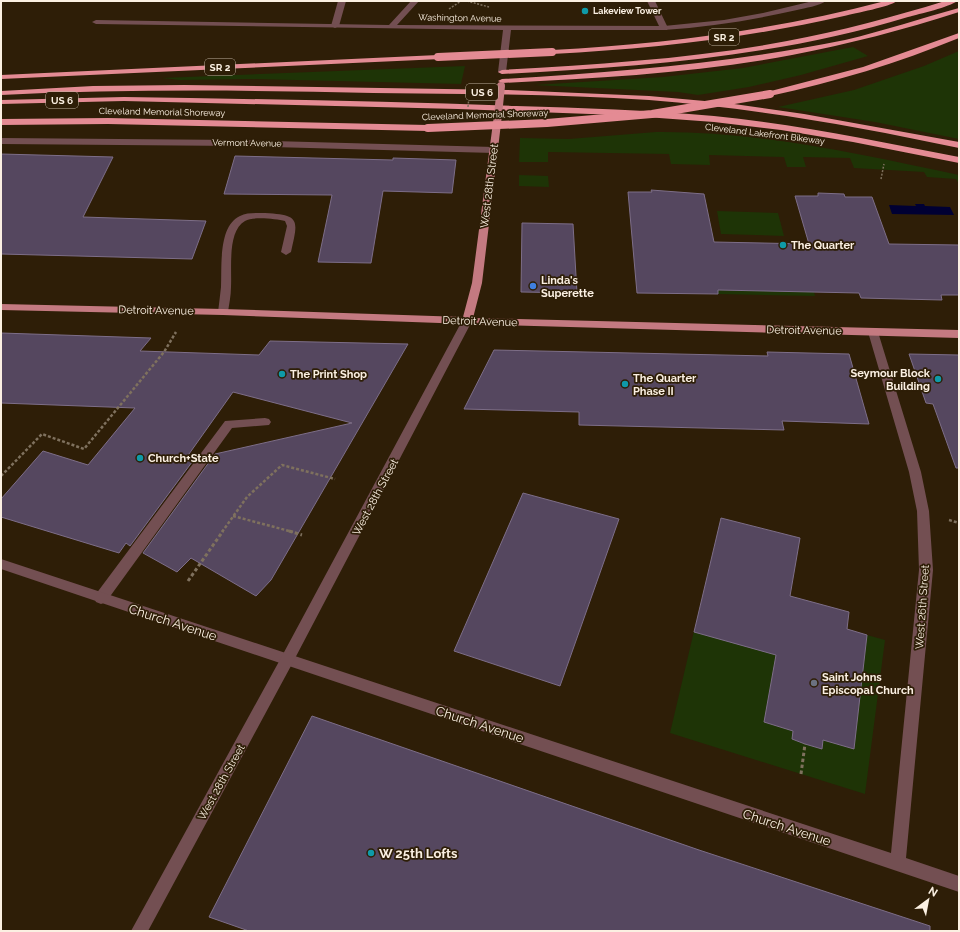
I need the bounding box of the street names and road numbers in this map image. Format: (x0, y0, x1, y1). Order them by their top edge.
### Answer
street label: Washington Avenue (418, 12, 502, 24)
road number: SR 2 (709, 29, 739, 45)
road number: SR 2 (205, 59, 235, 75)
road number: US 6 (466, 84, 498, 100)
road number: US 6 (46, 92, 78, 108)
street label: Cleveland Memorial Shoreway (99, 106, 225, 118)
street label: Cleveland Memorial Shoreway (422, 108, 548, 122)
street label: Cleveland Lakefront Bikeway (705, 122, 825, 146)
street label: Vermont Avenue (212, 137, 282, 149)
street label: West 28th Street (478, 143, 501, 229)
street label: Detroit Avenue (118, 303, 194, 318)
street label: Detroit Avenue (442, 314, 518, 329)
street label: Detroit Avenue (766, 323, 842, 338)
street label: West 28th Street (350, 457, 401, 538)
street label: West 26th Street (913, 564, 932, 650)
street label: Church Avenue (127, 601, 219, 644)
street label: Church Avenue (434, 703, 526, 746)
street label: West 28th Street (195, 742, 248, 822)
street label: Church Avenue (741, 806, 833, 849)

